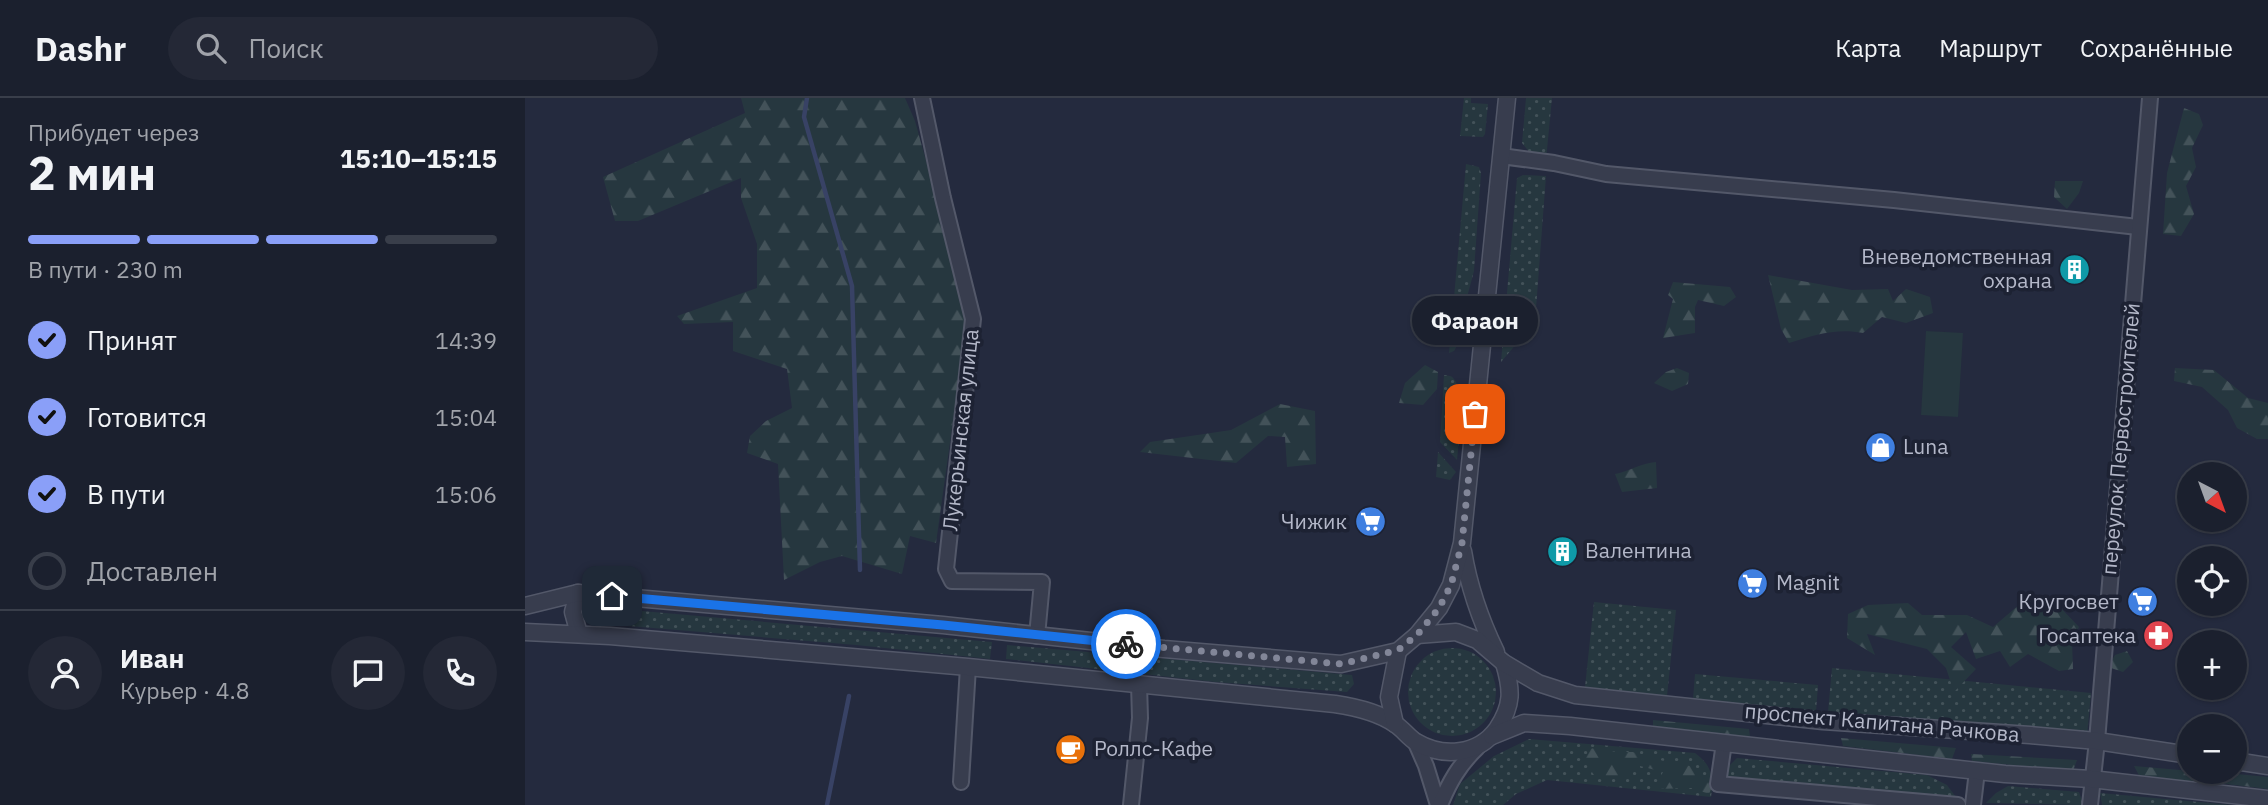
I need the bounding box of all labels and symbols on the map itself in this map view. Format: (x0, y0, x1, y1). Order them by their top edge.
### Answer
place label: Вневедомственная охрана (1861, 242, 2052, 294)
building icon: Вневедомственная охрана (2058, 252, 2092, 286)
callout: Фараон (1412, 295, 1538, 344)
street label: переулок Первостроителей (2094, 302, 2146, 576)
street label: Лукерьинская улица (935, 328, 985, 532)
pin (1445, 384, 1505, 444)
shop icon: Luna (1863, 430, 1897, 464)
place label: Luna (1903, 432, 1948, 460)
north arrow (2177, 462, 2247, 532)
supermarket icon: Чижик (1353, 505, 1387, 539)
place label: Чижик (1281, 507, 1347, 535)
building icon: Валентина (1545, 534, 1579, 568)
place label: Валентина (1585, 536, 1692, 564)
pin (582, 566, 642, 626)
supermarket icon: Magnit (1736, 566, 1770, 600)
place label: Magnit (1776, 568, 1840, 596)
supermarket icon: Кругосвет (2125, 585, 2159, 619)
place label: Кругосвет (2019, 587, 2119, 615)
courier (1091, 609, 1161, 679)
pharmacy icon: Госаптека (2142, 619, 2176, 653)
place label: Госаптека (2038, 621, 2136, 649)
street label: проспект Капитана Рачкова (1743, 696, 2021, 748)
cafe icon: Роллс-Кафе (1054, 732, 1088, 766)
place label: Роллс-Кафе (1094, 734, 1213, 762)

